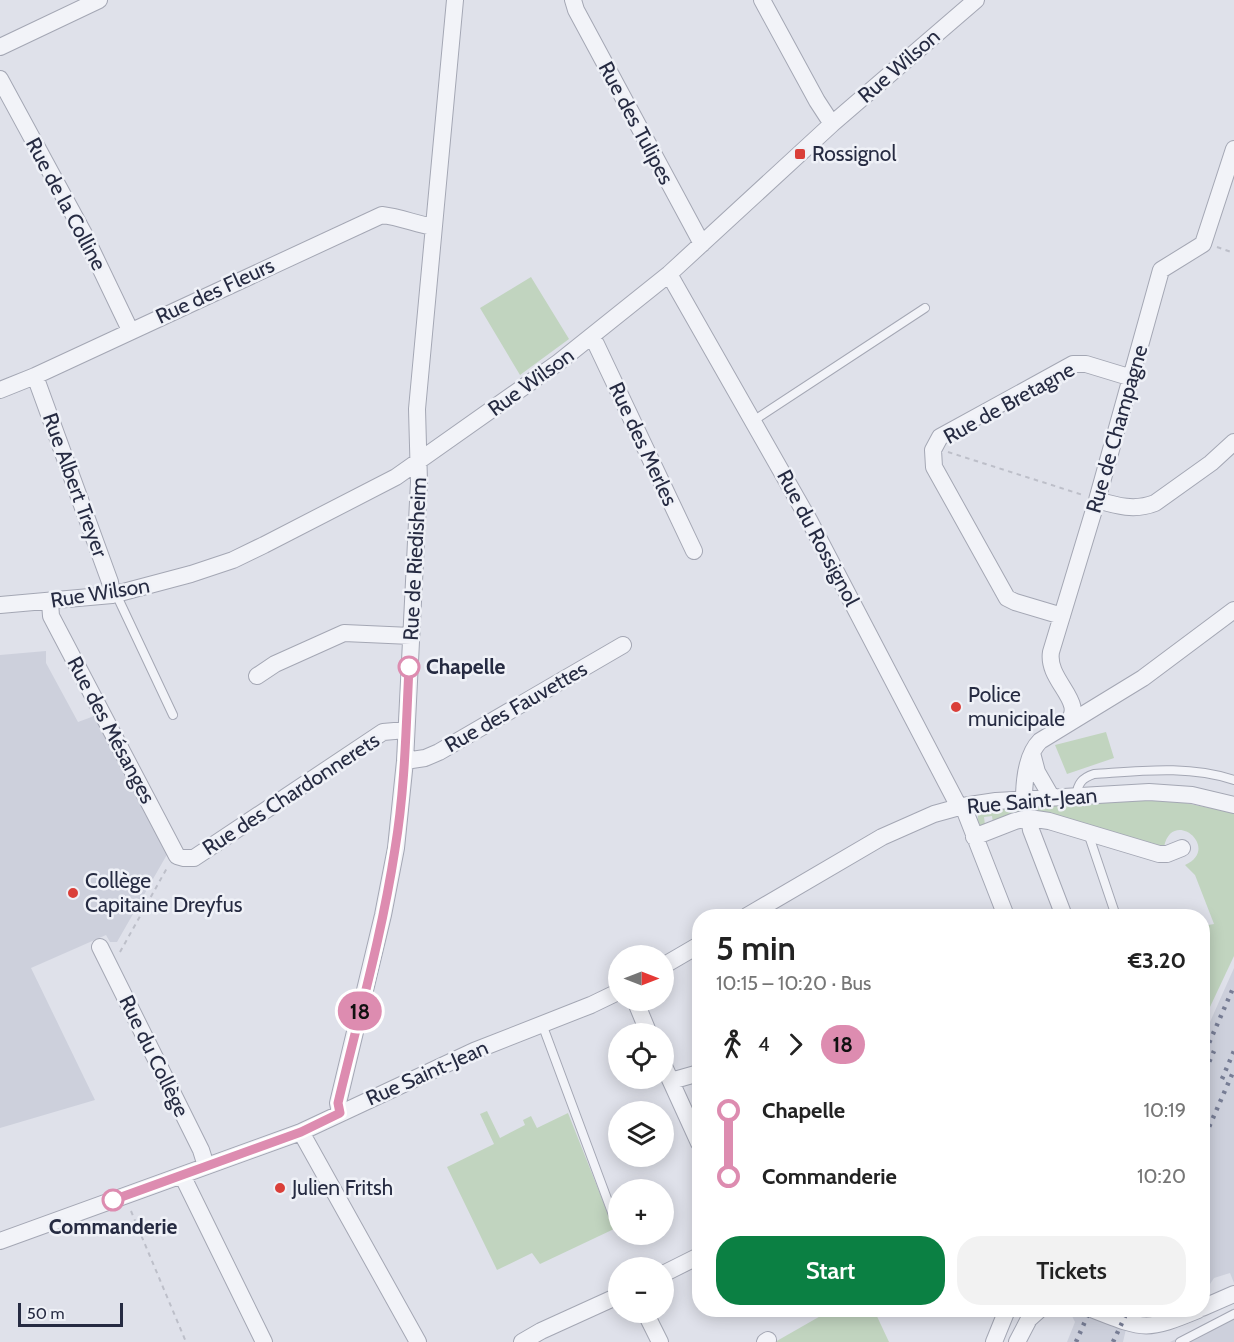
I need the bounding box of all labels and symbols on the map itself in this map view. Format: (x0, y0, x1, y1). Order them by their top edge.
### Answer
street label: Rue Wilson (853, 23, 945, 108)
street label: Rue des Tulipes (594, 57, 679, 189)
street label: Rue de la Colline (21, 133, 112, 275)
place label: Rossignol (812, 141, 896, 166)
marker: Rossignol (793, 147, 807, 161)
street label: Rue des Fleurs (152, 252, 278, 329)
street label: Rue Wilson (483, 342, 579, 421)
street label: Rue de Champagne (1081, 342, 1153, 516)
street label: Rue de Bretagne (939, 356, 1079, 449)
street label: Rue des Merles (604, 378, 683, 510)
street label: Rue Albert Treyer (38, 409, 113, 561)
street label: Rue du Rossignol (772, 465, 865, 610)
street label: Rue de Riedisheim (398, 477, 431, 641)
street label: Rue Wilson (49, 572, 151, 613)
street label: Rue des Mésanges (62, 652, 161, 808)
place label: Chapelle (426, 654, 506, 679)
marker: Chapelle (398, 656, 420, 678)
street label: Rue des Fauvettes (440, 656, 592, 757)
place label: Police municipale (968, 682, 1065, 731)
marker: Police municipale (949, 700, 963, 714)
street label: Rue des Chardonnerets (198, 727, 384, 860)
street label: Rue Saint-Jean (966, 782, 1098, 819)
place label: Collège Capitaine Dreyfus (85, 868, 243, 917)
marker: Collège Capitaine Dreyfus (66, 886, 80, 900)
north arrow (608, 945, 674, 1011)
street label: Rue du Collège (114, 991, 195, 1121)
line badge: 18 (333, 992, 387, 1030)
street label: Rue Saint-Jean (362, 1035, 492, 1111)
place label: Julien Fritsh (291, 1175, 393, 1200)
marker: Julien Fritsh (273, 1181, 287, 1195)
marker: Commanderie (102, 1189, 124, 1211)
place label: Commanderie (49, 1214, 178, 1239)
scale bar (18, 1300, 123, 1328)

